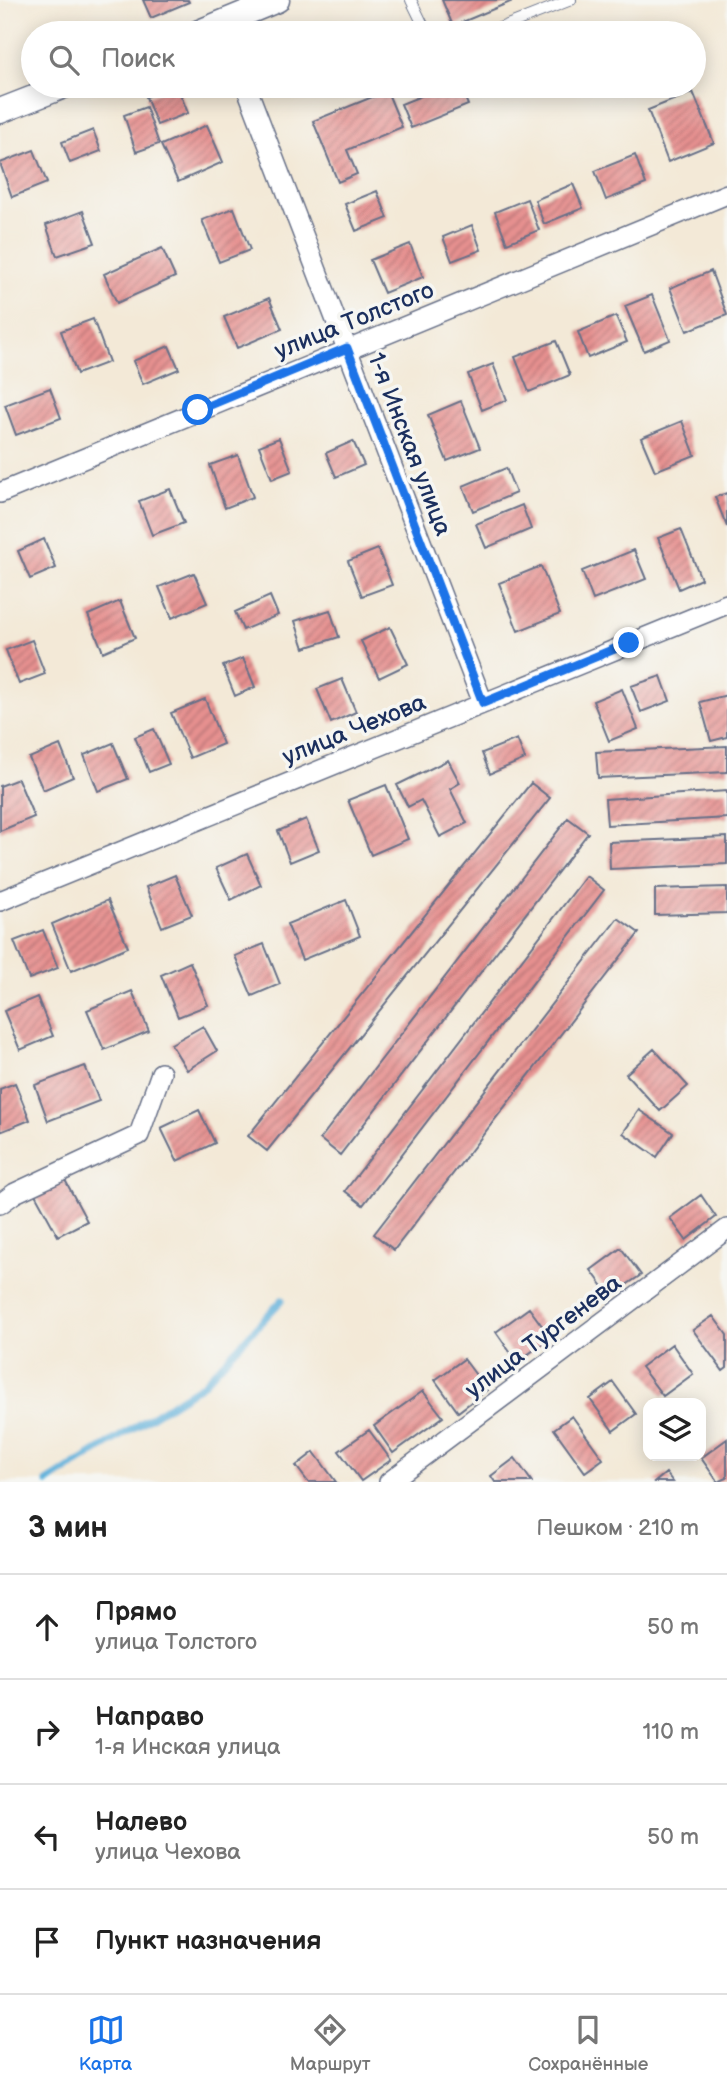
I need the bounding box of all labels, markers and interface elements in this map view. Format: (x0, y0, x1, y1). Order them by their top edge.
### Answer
search box (21, 21, 706, 98)
icon: search (45, 41, 83, 79)
text: Поиск (101, 44, 175, 75)
street label: улица Толстого (270, 275, 438, 366)
street label: 1-я Инская улица (361, 349, 458, 540)
route start (182, 394, 213, 425)
route end (613, 627, 644, 658)
street label: улица Чехова (278, 688, 430, 771)
street label: улица Тургенева (460, 1268, 627, 1405)
map controls (643, 1398, 706, 1461)
button: layers (643, 1398, 706, 1461)
text: 3 мин (28, 1510, 108, 1546)
text: Пешком · 210 m (536, 1514, 699, 1542)
text: Прямо (95, 1597, 177, 1628)
icon: ahead (28, 1608, 66, 1646)
text: 50 m (647, 1613, 699, 1641)
text: улица Толстого (95, 1628, 257, 1656)
text: Направо (95, 1702, 204, 1733)
icon: right (28, 1713, 66, 1751)
text: 110 m (642, 1718, 699, 1746)
text: 1-я Инская улица (95, 1733, 281, 1761)
text: Налево (95, 1807, 187, 1838)
icon: left (28, 1818, 66, 1856)
text: 50 m (647, 1823, 699, 1851)
text: улица Чехова (95, 1838, 241, 1866)
icon: arrive (28, 1923, 66, 1961)
text: Пункт назначения (95, 1926, 321, 1957)
tab: Карта (79, 2011, 132, 2076)
tab: Маршрут (290, 2011, 371, 2076)
tab: Сохранённые (528, 2011, 648, 2076)

